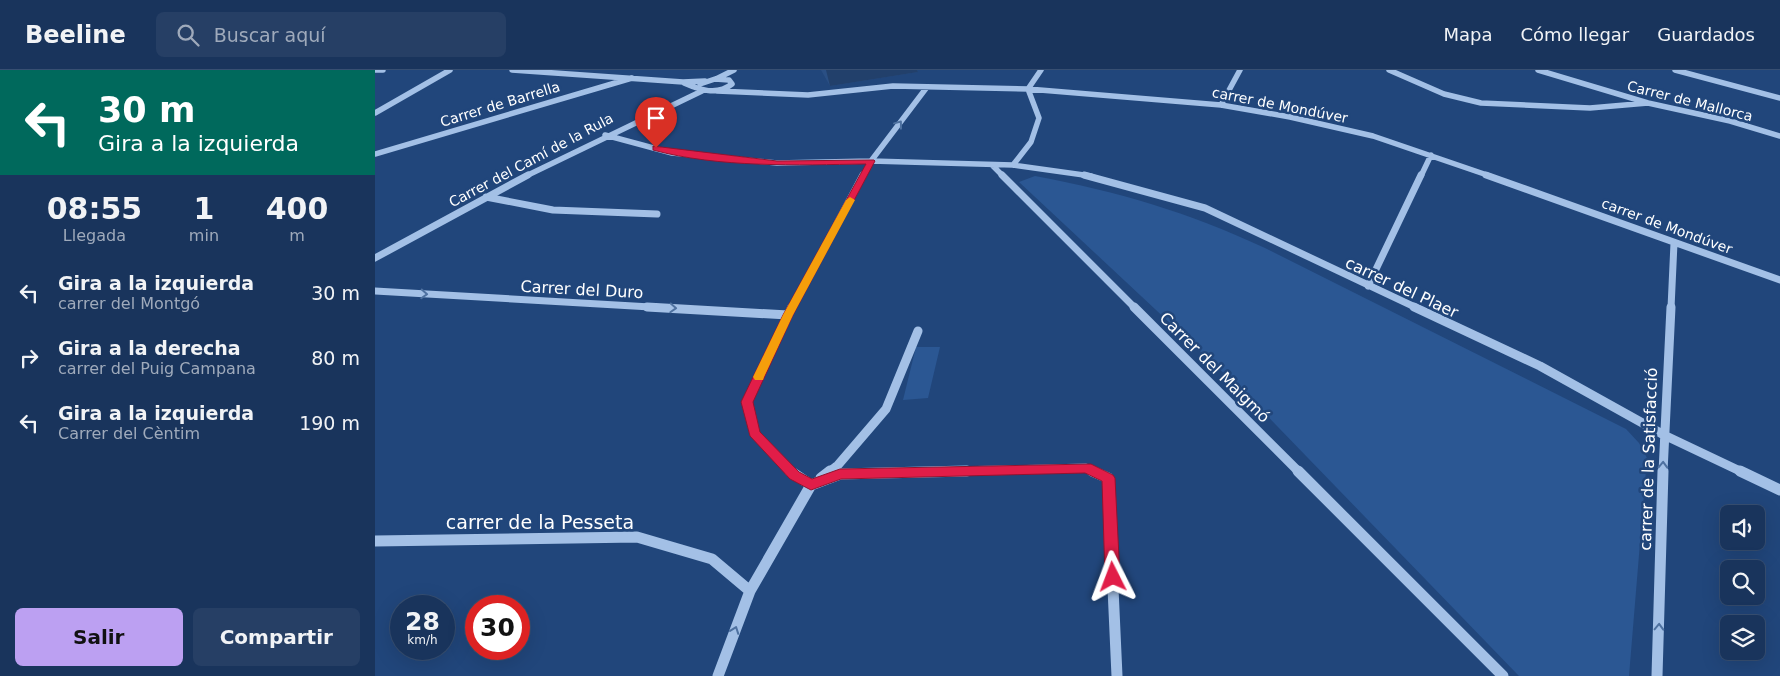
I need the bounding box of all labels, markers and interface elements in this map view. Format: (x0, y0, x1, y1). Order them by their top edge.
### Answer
search box (156, 12, 506, 57)
text: Beeline (25, 21, 126, 49)
icon: search (174, 21, 202, 49)
text: Buscar aquí (214, 24, 326, 46)
text: Mapa (1443, 24, 1492, 45)
text: Cómo llegar (1520, 24, 1629, 45)
text: Guardados (1657, 24, 1755, 45)
street label: Carrer de Barrella (438, 78, 562, 130)
street label: Carrer de Mallorca (1626, 78, 1754, 124)
street label: carrer de Mondúver (1211, 84, 1349, 126)
icon: left (15, 90, 80, 155)
text: 30 m (98, 90, 195, 130)
pin (635, 97, 677, 148)
icon: arrive (642, 104, 670, 132)
street label: Carrer del Camí de la Rula (446, 110, 616, 210)
one-way arrow (894, 121, 902, 130)
text: Gira a la izquierda (98, 131, 299, 156)
text: 08:55 (47, 191, 142, 226)
text: 1 (193, 191, 214, 226)
text: 400 (266, 191, 328, 226)
street label: carrer de Mondúver (1599, 195, 1735, 257)
text: Llegada (63, 226, 126, 245)
text: min (189, 226, 219, 245)
text: m (289, 226, 305, 245)
street label: carrer del Plaer (1342, 253, 1462, 322)
text: Gira a la izquierda (58, 272, 254, 294)
street label: Carrer del Duro (520, 277, 644, 302)
icon: left (15, 279, 43, 307)
text: 30 m (311, 282, 360, 304)
one-way arrow (420, 288, 428, 299)
text: carrer del Montgó (58, 294, 200, 313)
one-way arrow (670, 303, 678, 314)
street label: Carrer del Maigmó (1156, 308, 1274, 426)
text: Gira a la derecha (58, 337, 241, 359)
icon: right (15, 344, 43, 372)
text: 80 m (311, 347, 360, 369)
text: carrer del Puig Campana (58, 359, 256, 378)
street label: carrer de la Satisfacció (1636, 367, 1661, 551)
text: Gira a la izquierda (58, 402, 254, 424)
icon: left (15, 409, 43, 437)
text: 190 m (299, 412, 360, 434)
text: Carrer del Cèntim (58, 424, 200, 443)
one-way arrow (1658, 461, 1669, 469)
map controls (1720, 505, 1765, 660)
button: sound (1720, 505, 1765, 550)
street label: carrer de la Pesseta (446, 511, 634, 533)
position arrow (1086, 550, 1138, 602)
button: search (1720, 560, 1765, 605)
speed limit sign: 30 (465, 595, 530, 660)
text: 28 (405, 607, 440, 636)
button: Salir (15, 608, 183, 666)
button: Compartir (193, 608, 360, 666)
button: layers (1720, 615, 1765, 660)
one-way arrow (1654, 623, 1664, 631)
one-way arrow (729, 627, 739, 635)
text: km/h (407, 633, 438, 647)

